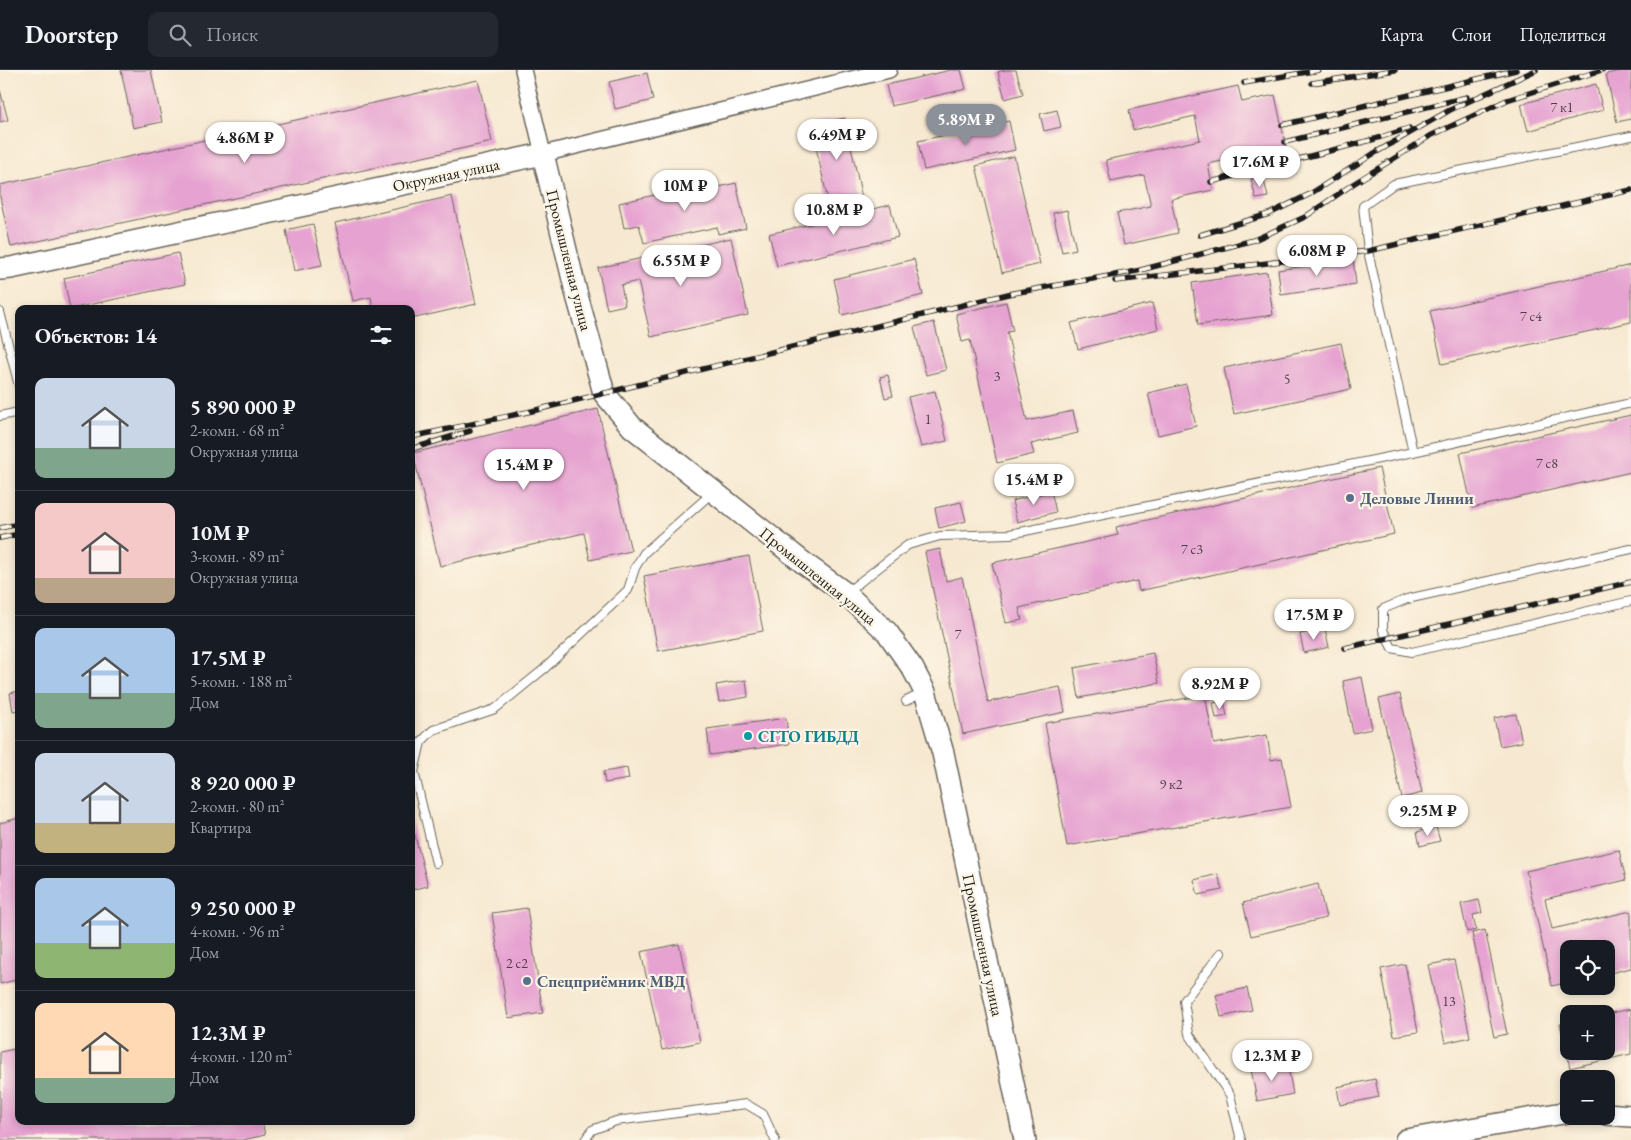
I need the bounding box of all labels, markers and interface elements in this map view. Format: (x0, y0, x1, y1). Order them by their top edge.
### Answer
search box (148, 12, 498, 57)
text: Doorstep (25, 19, 118, 50)
icon: search (166, 21, 194, 49)
text: Поиск (206, 22, 258, 47)
text: Карта (1381, 23, 1424, 46)
text: Слои (1452, 23, 1491, 46)
text: Поделиться (1519, 23, 1606, 46)
house number: 7 к1 (1551, 98, 1573, 116)
pin: 5.89M ₽ (920, 104, 1012, 146)
text: 5.89M ₽ (937, 109, 995, 130)
pin: 6.49M ₽ (791, 118, 883, 161)
pin: 4.86M ₽ (199, 122, 291, 164)
text: 6.49M ₽ (808, 124, 866, 145)
text: 4.86M ₽ (216, 127, 274, 148)
pin: 17.6M ₽ (1214, 146, 1306, 188)
text: 17.6M ₽ (1231, 151, 1289, 172)
street label: Окружная улица (391, 153, 502, 197)
pin: 10M ₽ (650, 170, 720, 212)
text: 10M ₽ (662, 175, 708, 196)
street label: Промышленная улица (541, 187, 597, 333)
pin: 10.8M ₽ (788, 194, 880, 236)
text: 10.8M ₽ (805, 199, 863, 220)
pin: 6.08M ₽ (1271, 234, 1363, 277)
text: 6.08M ₽ (1288, 240, 1346, 261)
pin: 6.55M ₽ (635, 244, 727, 287)
text: 6.55M ₽ (652, 250, 710, 271)
house number: 7 с4 (1520, 307, 1542, 325)
icon: filters (367, 321, 395, 349)
text: Объектов: 14 (35, 322, 157, 349)
house number: 3 (994, 367, 1001, 385)
house number: 5 (1284, 370, 1290, 388)
text: 5 890 000 ₽ (190, 393, 296, 420)
icon: home (75, 398, 135, 458)
house number: 1 (925, 410, 931, 428)
text: 2-комн. · 68 m² (190, 420, 285, 441)
text: Окружная улица (190, 441, 298, 462)
pin: 15.4M ₽ (478, 448, 570, 491)
text: 15.4M ₽ (495, 454, 553, 475)
house number: 7 с8 (1536, 454, 1558, 472)
pin: 15.4M ₽ (988, 464, 1080, 506)
text: 15.4M ₽ (1005, 469, 1063, 490)
place label: Деловые Линии (1360, 488, 1474, 509)
marker: Деловые Линии (1344, 492, 1356, 504)
text: 10M ₽ (190, 519, 249, 546)
street label: Промышленная улица (755, 522, 881, 630)
icon: home (75, 523, 135, 583)
house number: 7 с3 (1181, 540, 1203, 558)
text: 3-комн. · 89 m² (190, 546, 285, 567)
text: Окружная улица (190, 567, 298, 588)
pin: 17.5M ₽ (1268, 598, 1360, 641)
text: 17.5M ₽ (1285, 604, 1343, 625)
house number: 7 (955, 625, 962, 643)
text: 17.5M ₽ (190, 644, 266, 671)
icon: home (75, 648, 135, 708)
pin: 8.92M ₽ (1174, 668, 1266, 710)
text: 5-комн. · 188 m² (190, 671, 292, 692)
text: 8.92M ₽ (1191, 673, 1249, 694)
text: Дом (190, 692, 219, 713)
place label: СГТО ГИБДД (758, 726, 859, 747)
marker: СГТО ГИБДД (742, 730, 754, 742)
text: 8 920 000 ₽ (190, 769, 296, 796)
icon: home (75, 773, 135, 833)
house number: 9 к2 (1160, 775, 1183, 793)
pin: 9.25M ₽ (1382, 794, 1474, 837)
text: 2-комн. · 80 m² (190, 796, 285, 817)
text: 9.25M ₽ (1399, 800, 1457, 821)
text: Квартира (190, 817, 251, 838)
street label: Промышленная улица (958, 872, 1008, 1019)
text: 9 250 000 ₽ (190, 894, 296, 921)
icon: home (75, 898, 135, 958)
text: 4-комн. · 96 m² (190, 921, 285, 942)
map controls (1560, 940, 1615, 1125)
button: locate (1560, 940, 1615, 995)
text: Дом (190, 942, 219, 963)
house number: 2 с2 (506, 954, 528, 972)
place label: Спецприёмник МВД (537, 971, 686, 992)
marker: Спецприёмник МВД (521, 975, 533, 987)
house number: 13 (1442, 992, 1456, 1010)
button: + (1560, 1005, 1615, 1060)
text: 12.3M ₽ (190, 1019, 266, 1046)
icon: home (75, 1023, 135, 1083)
pin: 12.3M ₽ (1226, 1040, 1318, 1082)
text: 12.3M ₽ (1243, 1045, 1301, 1066)
text: 4-комн. · 120 m² (190, 1046, 292, 1067)
text: Дом (190, 1067, 219, 1088)
button: − (1560, 1070, 1615, 1125)

